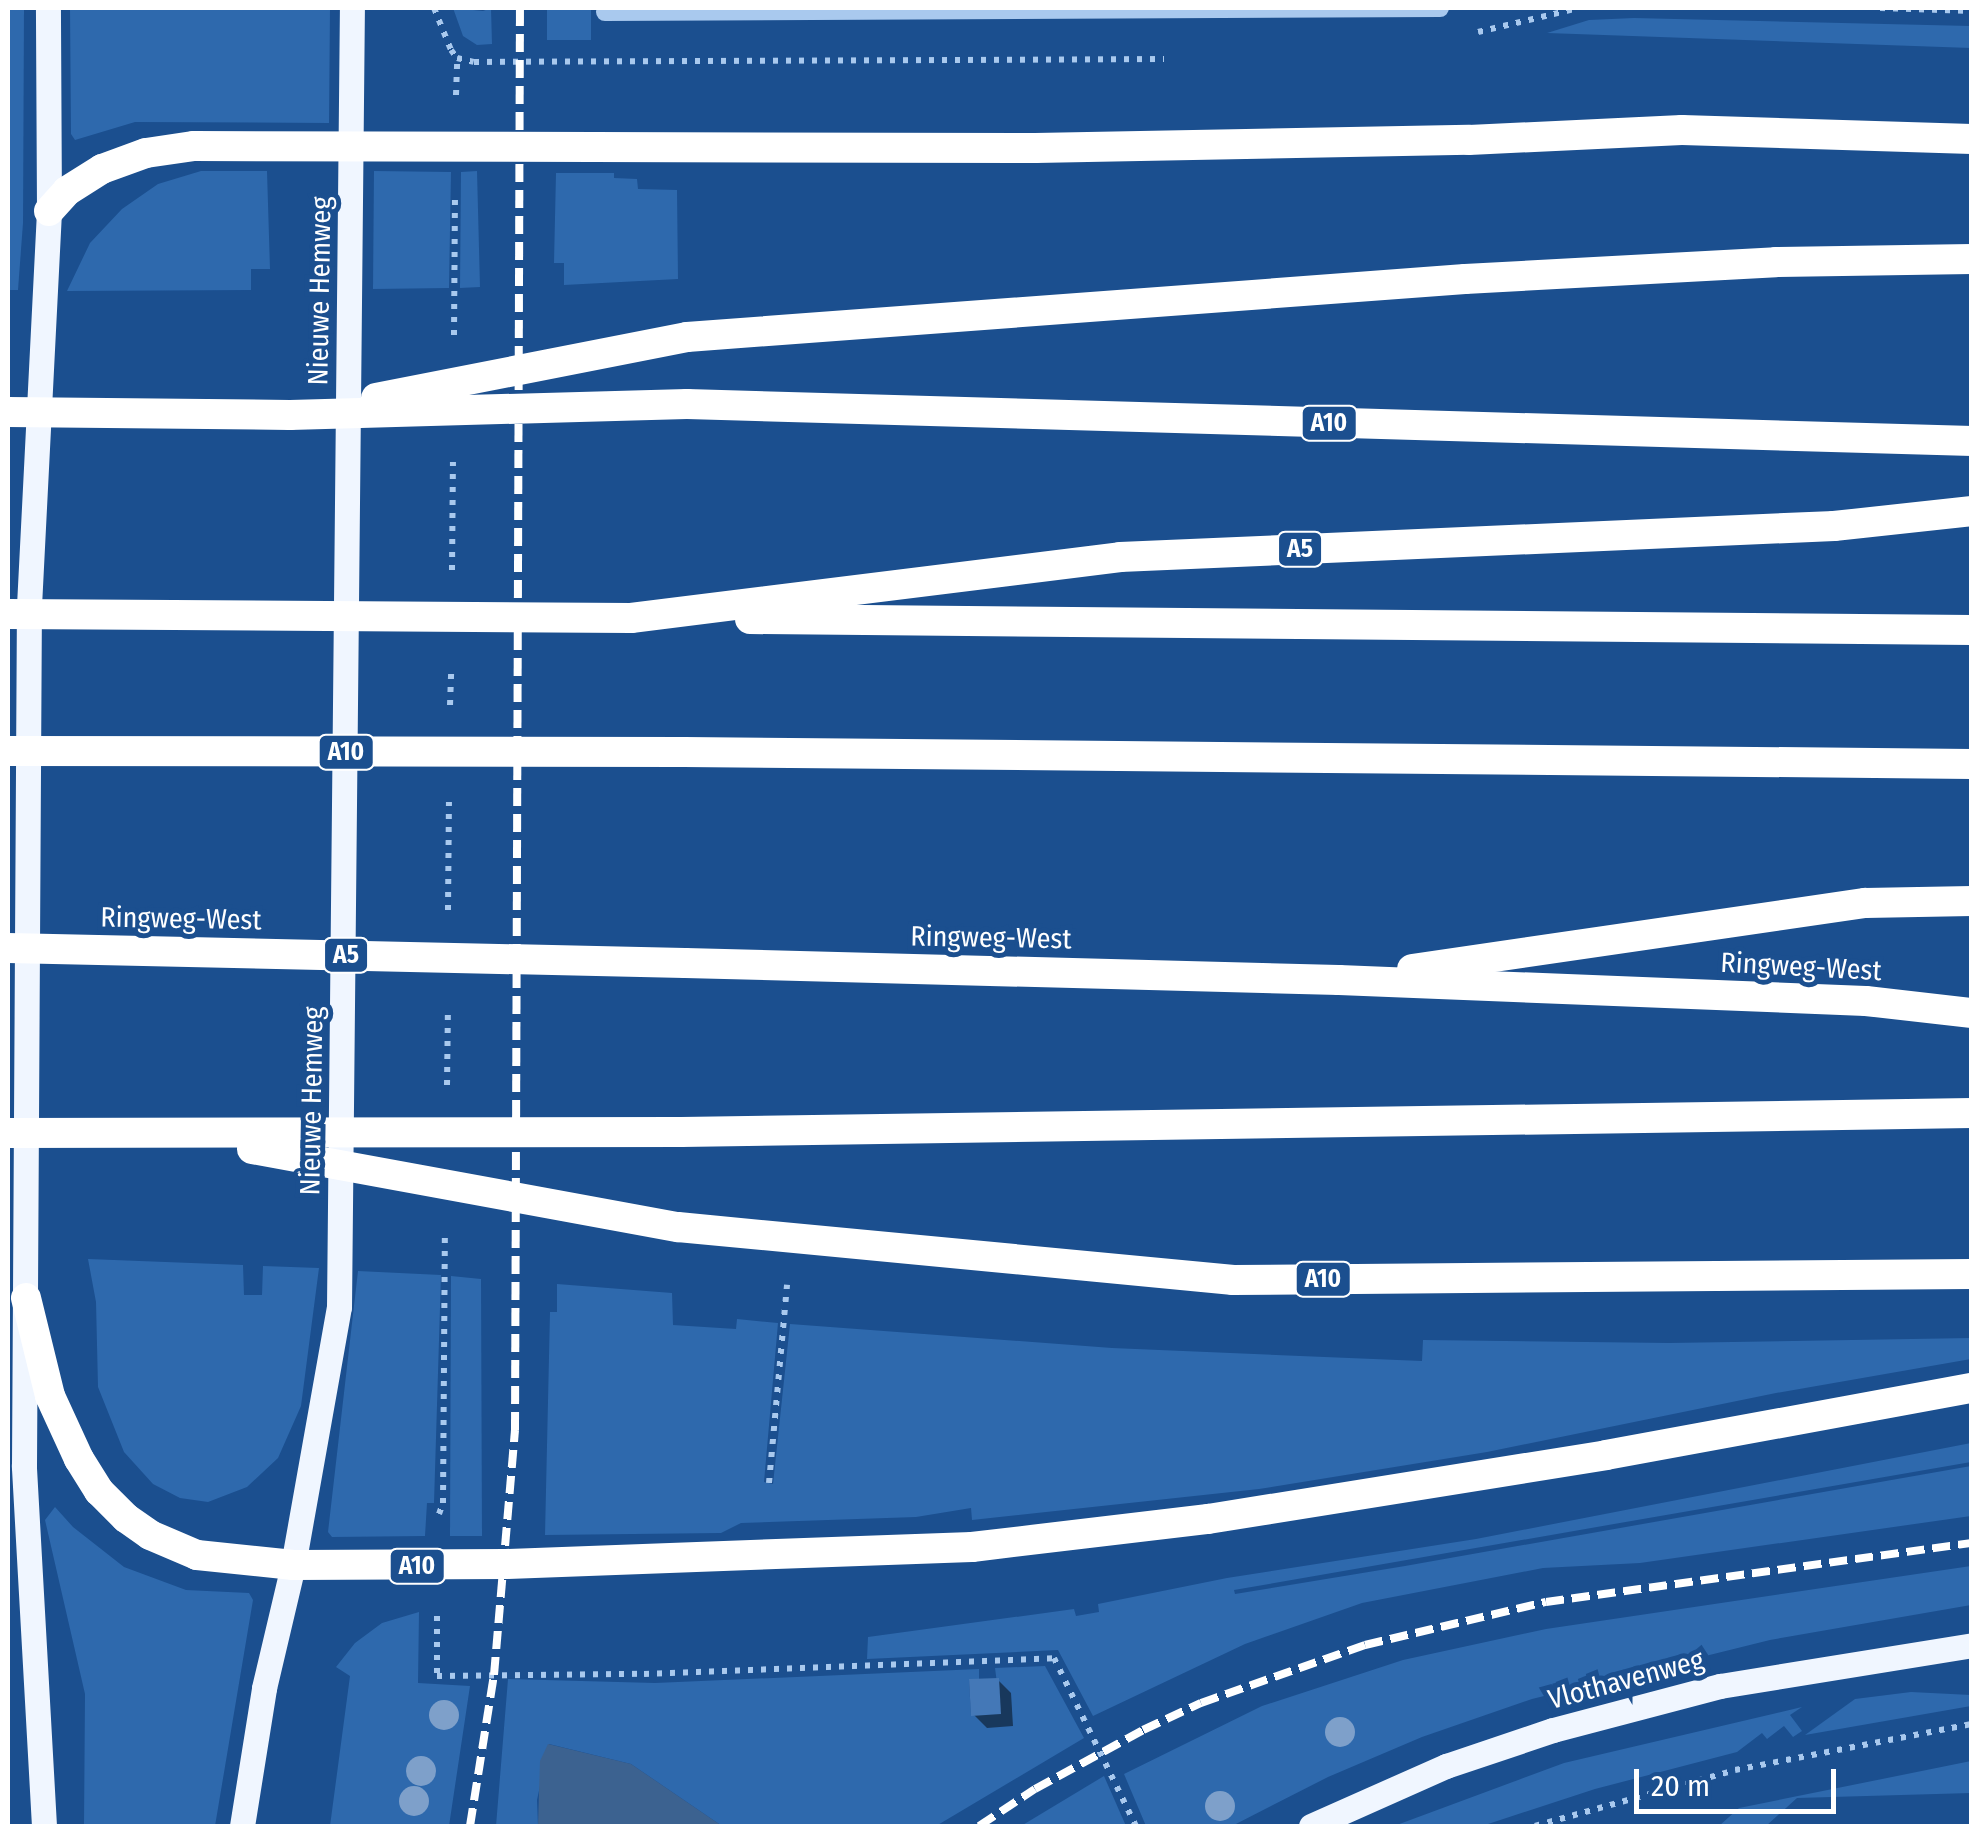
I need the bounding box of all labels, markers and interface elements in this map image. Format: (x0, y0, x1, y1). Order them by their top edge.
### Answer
street label: Nieuwe Hemweg (302, 196, 338, 386)
road number: A10 (1299, 403, 1359, 443)
road number: A5 (1275, 529, 1325, 569)
road number: A10 (316, 732, 376, 772)
street label: Ringweg-West (100, 901, 262, 937)
street label: Ringweg-West (910, 920, 1072, 956)
road number: A5 (321, 935, 371, 975)
street label: Ringweg-West (1720, 946, 1882, 988)
street label: Nieuwe Hemweg (294, 1006, 330, 1196)
road number: A10 (1293, 1259, 1353, 1299)
road number: A10 (387, 1546, 447, 1586)
street label: Vlothavenweg (1545, 1643, 1707, 1717)
scale bar (1639, 1749, 1842, 1811)
text: 20 m (1651, 1768, 1710, 1804)

